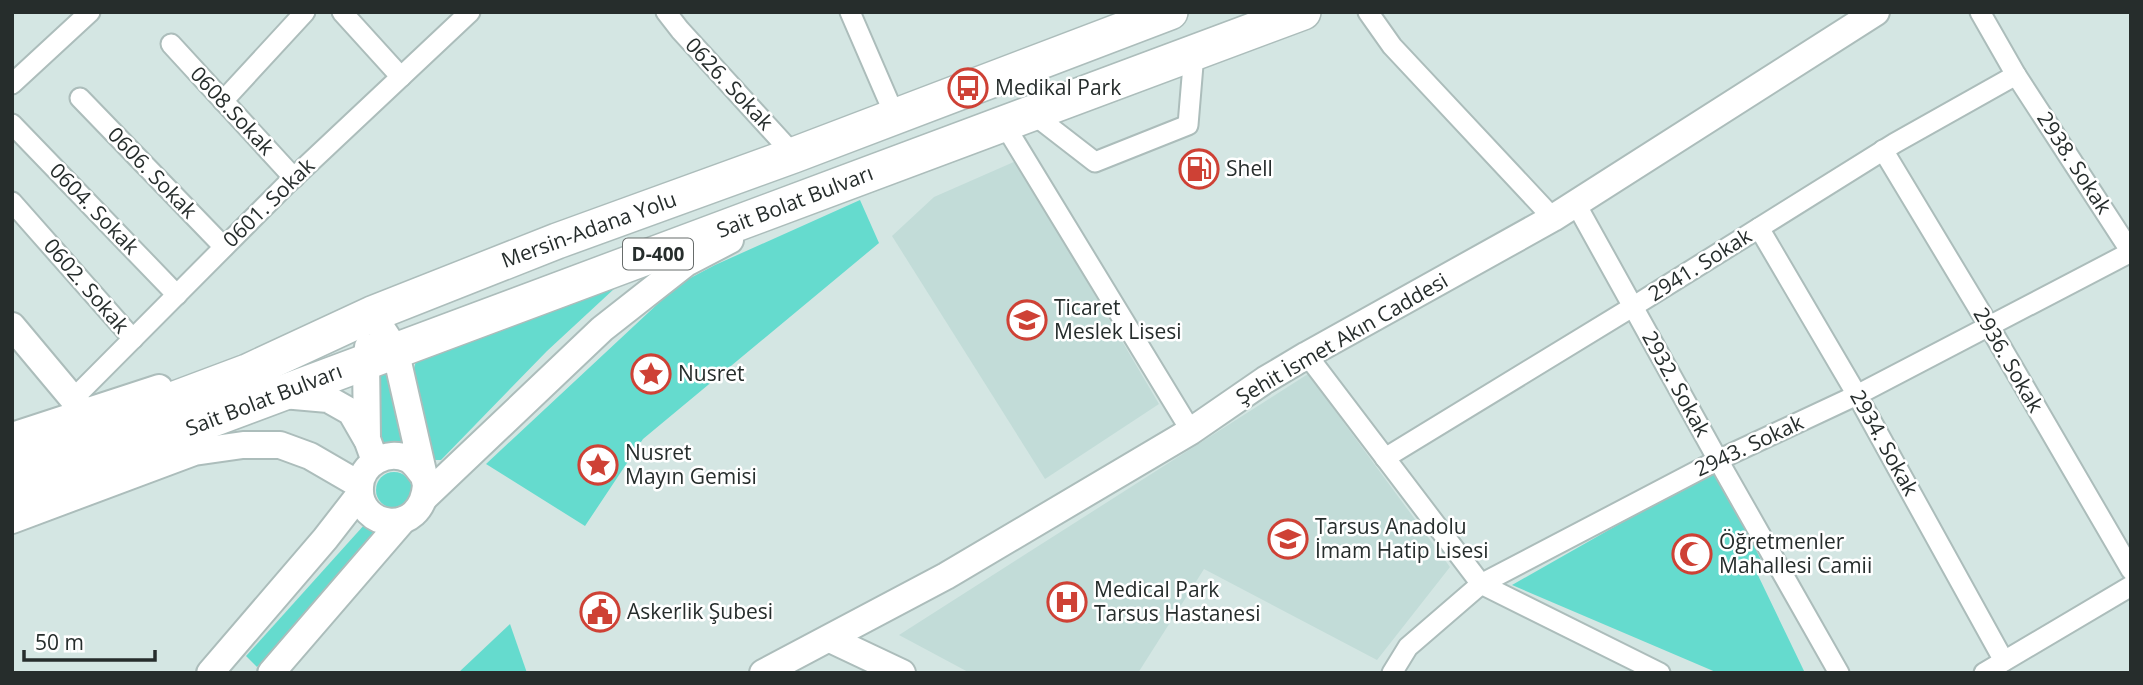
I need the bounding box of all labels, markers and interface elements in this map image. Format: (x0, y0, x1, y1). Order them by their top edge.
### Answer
street label: 0626. Sokak (680, 31, 780, 136)
street label: 0608.Sokak (184, 60, 281, 161)
bus stop icon: Medikal Park (947, 67, 989, 109)
place label: Medikal Park (995, 73, 1121, 101)
street label: 2938. Sokak (2031, 106, 2118, 219)
street label: 0606. Sokak (102, 121, 203, 224)
fuel station icon: Shell (1178, 148, 1220, 190)
street label: 0601. Sokak (217, 152, 320, 253)
place label: Shell (1226, 154, 1273, 182)
street label: 0604. Sokak (44, 157, 145, 260)
street label: Sait Bolat Bulvarı (712, 158, 877, 244)
street label: Mersin-Adana Yolu (497, 184, 680, 274)
street label: 2941. Sokak (1642, 221, 1756, 307)
street label: 0602. Sokak (38, 232, 136, 339)
road number: D-400 (623, 238, 693, 270)
street label: Şehit İsmet Akın Caddesi (1231, 266, 1452, 410)
place label: Ticaret Meslek Lisesi (1054, 293, 1182, 345)
school or university icon: Ticaret Meslek Lisesi (1006, 299, 1048, 341)
street label: 2936. Sokak (1968, 302, 2050, 417)
street label: 2932. Sokak (1636, 326, 1717, 441)
place icon: Nusret (630, 353, 672, 395)
street label: Sait Bolat Bulvarı (181, 356, 346, 442)
place label: Nusret (678, 359, 745, 387)
street label: 2934. Sokak (1844, 385, 1925, 500)
street label: 2943. Sokak (1690, 408, 1807, 482)
place label: Nusret Mayın Gemisi (625, 438, 757, 490)
place icon: Nusret Mayın Gemisi (577, 444, 619, 486)
place label: Tarsus Anadolu İmam Hatip Lisesi (1315, 512, 1489, 564)
school or university icon: Tarsus Anadolu İmam Hatip Lisesi (1267, 518, 1309, 560)
place label: Öğretmenler Mahallesi Camii (1719, 527, 1872, 579)
mosque icon: Öğretmenler Mahallesi Camii (1671, 533, 1713, 575)
place label: Medical Park Tarsus Hastanesi (1094, 575, 1260, 627)
hospital icon: Medical Park Tarsus Hastanesi (1046, 581, 1088, 623)
public building icon: Askerlik Şubesi (579, 591, 621, 633)
place label: Askerlik Şubesi (627, 597, 773, 625)
scale bar (24, 618, 156, 662)
text: 50 m (35, 628, 84, 656)

